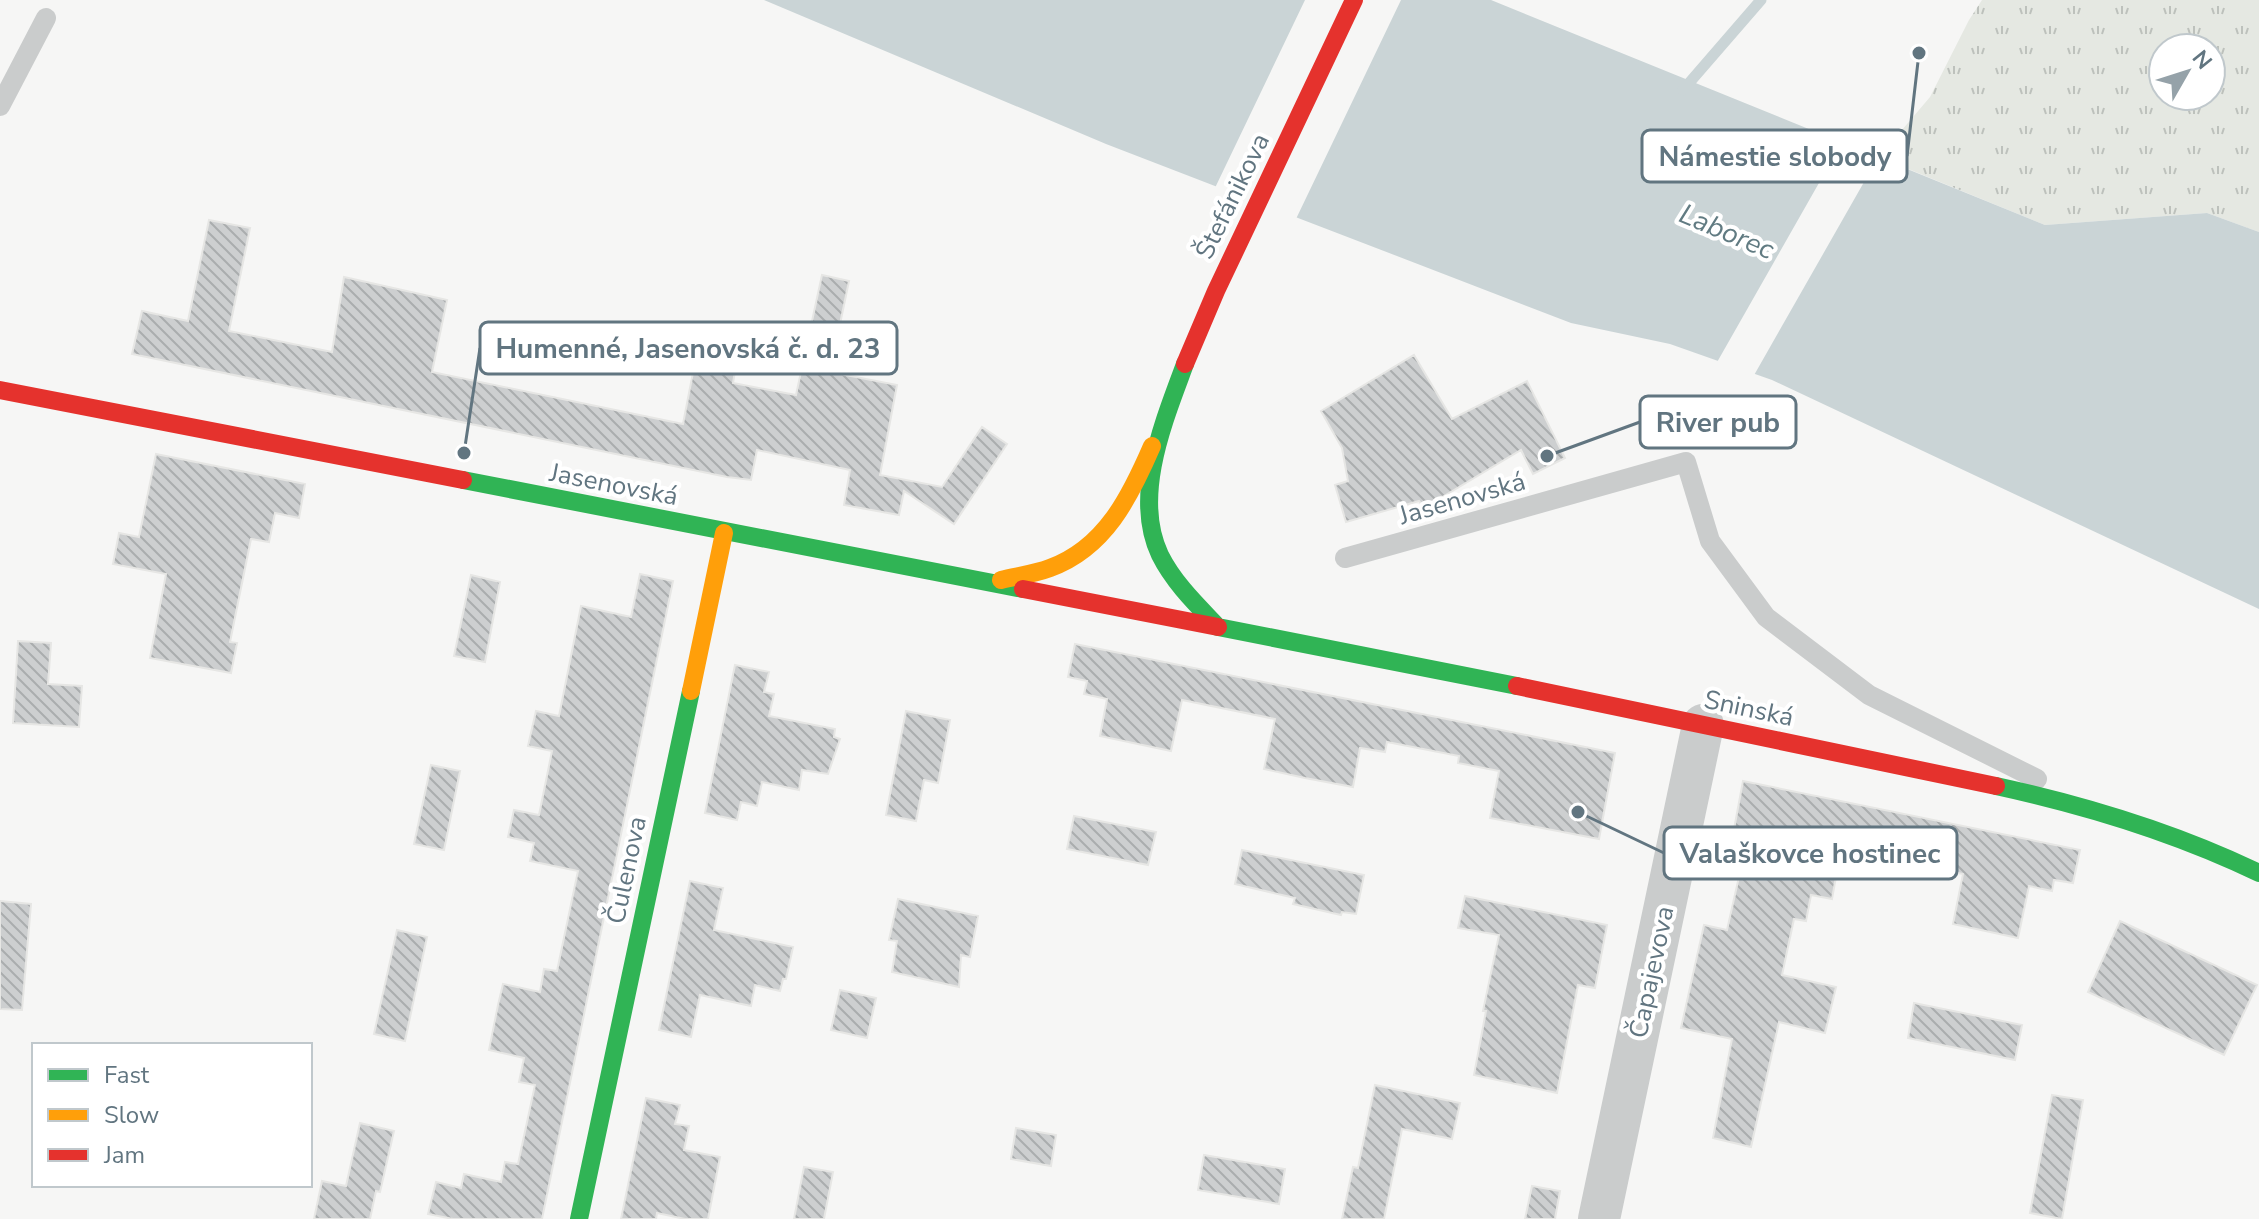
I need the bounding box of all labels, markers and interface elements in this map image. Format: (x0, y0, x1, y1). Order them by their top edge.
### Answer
north arrow (2147, 32, 2227, 112)
text: N (2185, 44, 2219, 76)
street label: Štefánikova (1187, 128, 1278, 265)
callout: Námestie slobody (1642, 130, 1907, 182)
text: Námestie slobody (1658, 138, 1892, 176)
water label: Laborec (1673, 195, 1781, 269)
callout: Humenné, Jasenovská č. d. 23 (480, 322, 897, 374)
text: Humenné, Jasenovská č. d. 23 (495, 330, 881, 368)
callout: River pub (1640, 396, 1796, 448)
text: River pub (1656, 404, 1780, 442)
street label: Jasenovská (546, 455, 681, 514)
street label: Jasenovská (1394, 464, 1529, 533)
street label: Sninská (1701, 682, 1797, 735)
street label: Čulenova (598, 813, 655, 927)
callout: Valaškovce hostinec (1664, 827, 1957, 879)
text: Valaškovce hostinec (1679, 835, 1940, 873)
street label: Čapajevova (1620, 903, 1683, 1041)
legend (32, 1043, 312, 1187)
text: Fast (104, 1059, 150, 1091)
text: Slow (104, 1099, 159, 1131)
text: Jam (103, 1139, 145, 1171)

